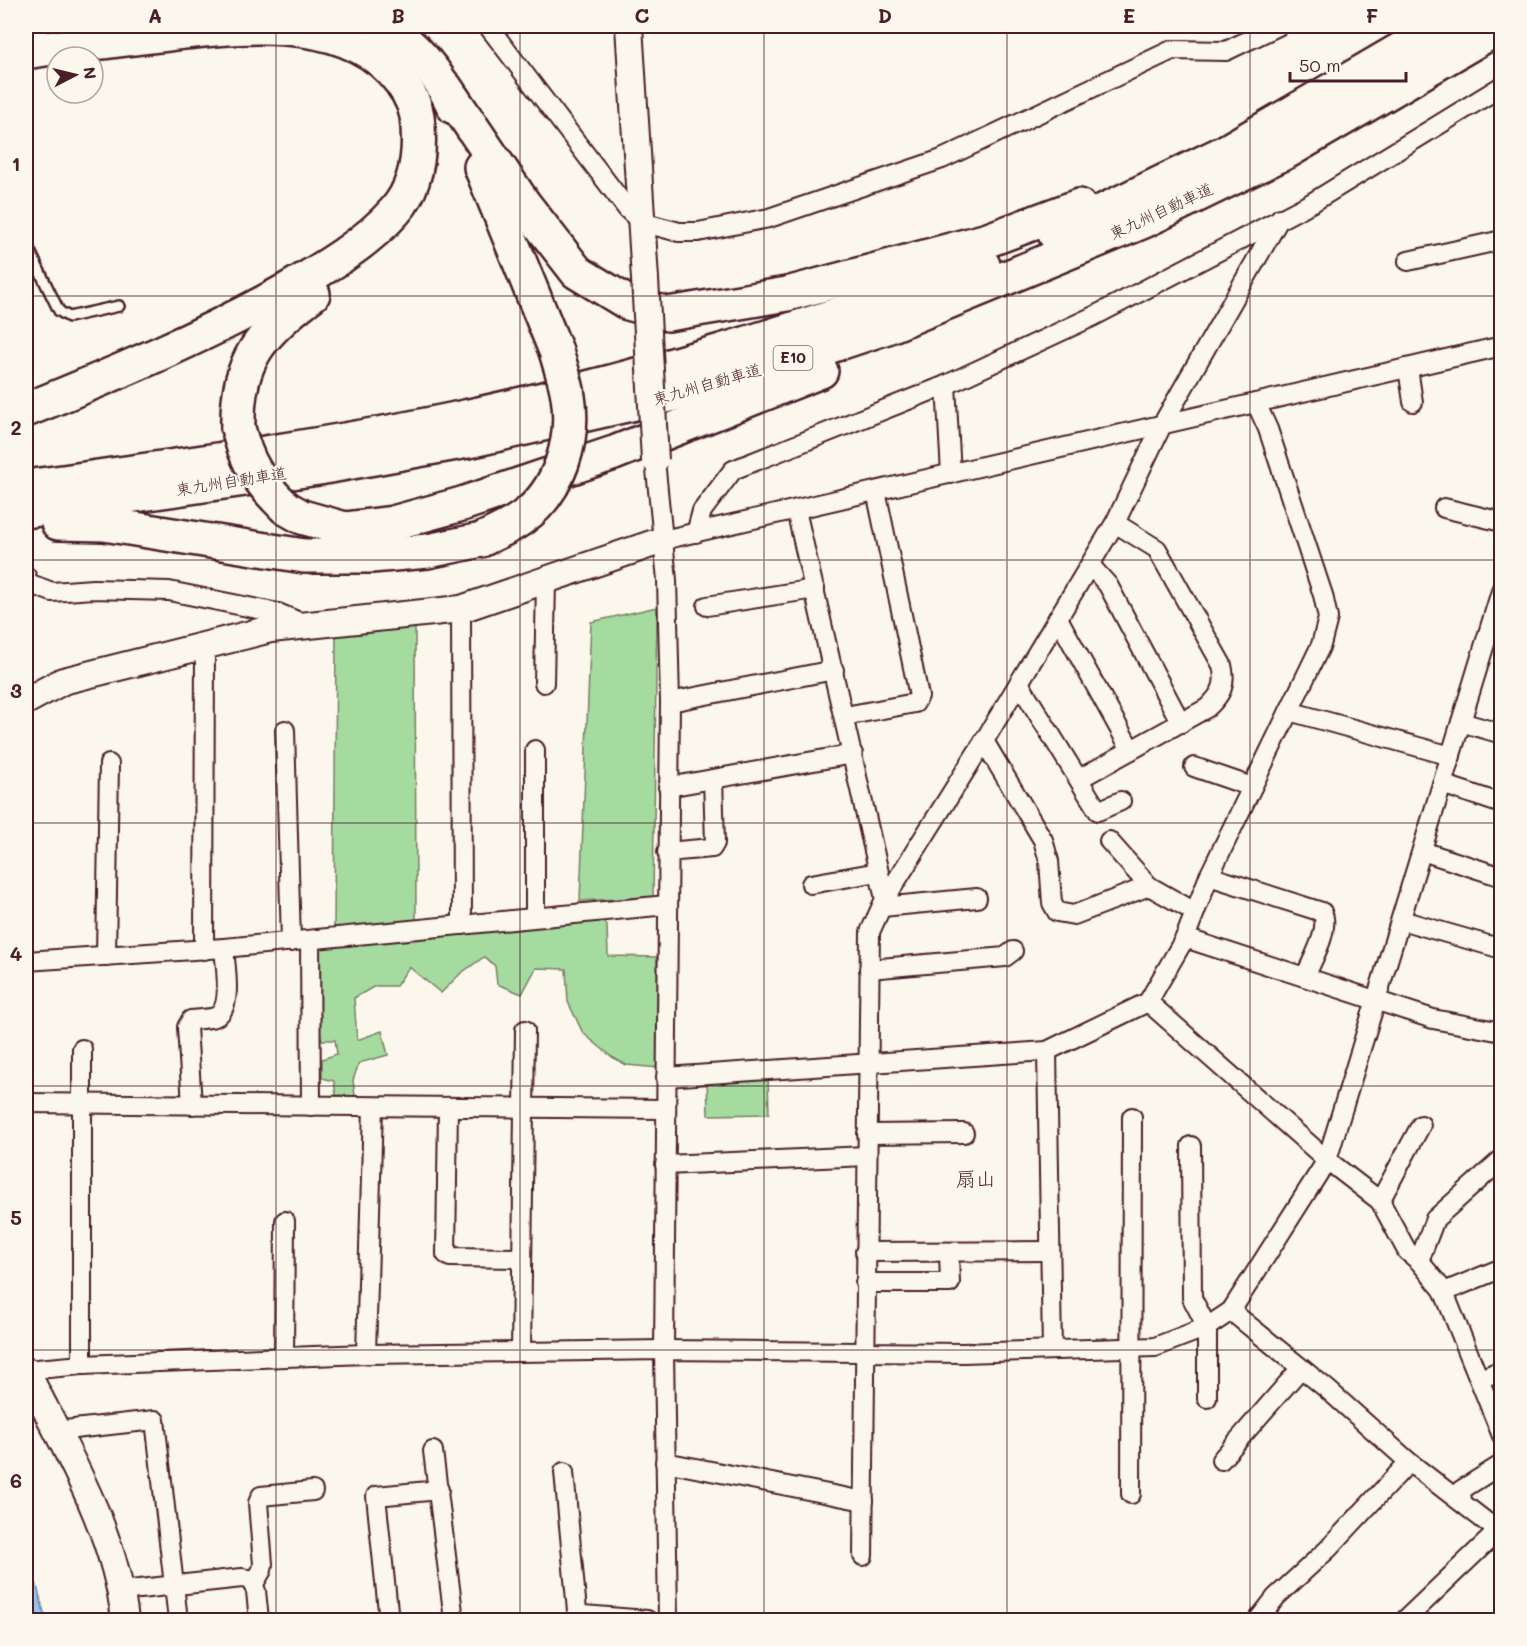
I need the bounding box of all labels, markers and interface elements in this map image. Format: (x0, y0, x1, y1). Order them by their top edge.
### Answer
text: A (148, 2, 162, 28)
text: B (391, 2, 405, 28)
text: C (635, 2, 650, 28)
text: D (878, 2, 892, 28)
text: E (1123, 2, 1135, 28)
text: F (1366, 2, 1379, 28)
north arrow (45, 45, 105, 105)
scale bar (1290, 45, 1406, 83)
text: 50 m (1299, 53, 1341, 77)
text: N (79, 66, 102, 80)
text: 1 (12, 150, 20, 176)
street label: 東九州自動車道 (1106, 177, 1216, 244)
road number: E10 (774, 346, 812, 370)
street label: 東九州自動車道 (650, 358, 764, 409)
text: 2 (10, 414, 22, 440)
street label: 東九州自動車道 (174, 461, 288, 500)
text: 3 (10, 677, 22, 703)
text: 4 (10, 940, 23, 966)
district label: 扇山 (956, 1165, 996, 1191)
text: 5 (10, 1204, 22, 1230)
text: 6 (10, 1467, 22, 1493)

